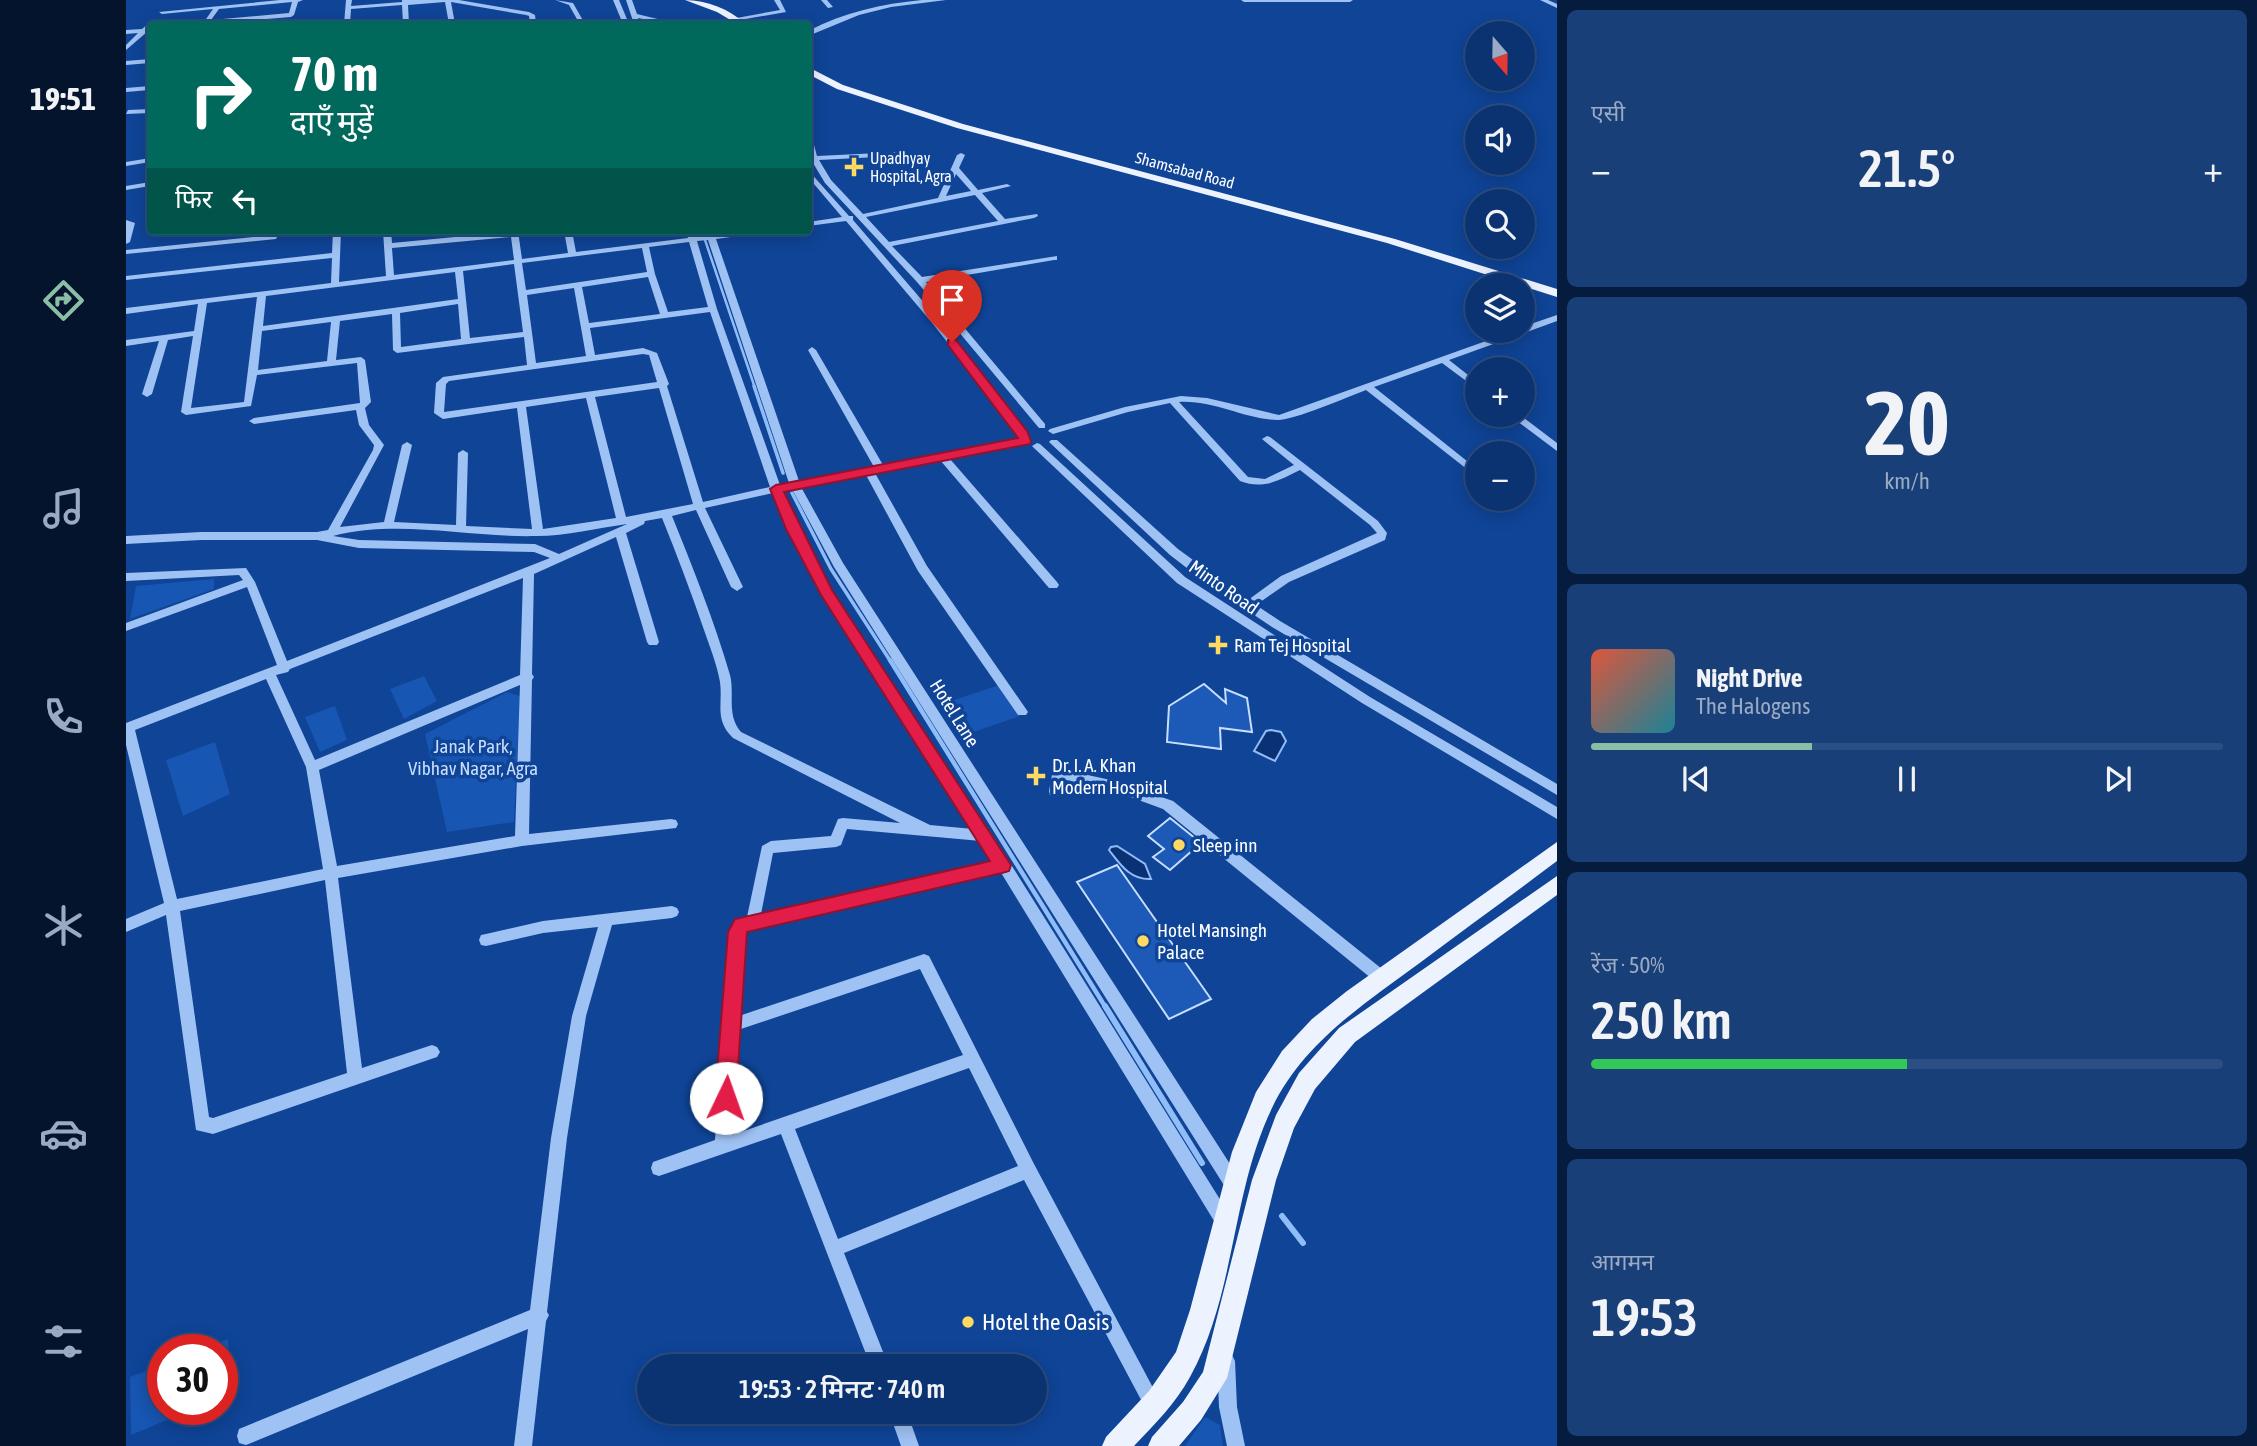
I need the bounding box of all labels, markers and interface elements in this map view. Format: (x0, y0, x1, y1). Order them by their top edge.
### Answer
north arrow (1465, 21, 1535, 91)
map controls (1465, 21, 1535, 511)
text: 70 m (290, 45, 378, 101)
icon: right (175, 49, 266, 140)
text: 19:51 (30, 80, 96, 117)
text: एसी (1591, 100, 1625, 126)
text: दाएँ मुड़ें (290, 103, 374, 140)
button: sound (1465, 105, 1535, 175)
text: 21.5° (1859, 138, 1955, 198)
text: − (1591, 147, 1611, 190)
text: + (2203, 147, 2223, 190)
street label: Shamsabad Road (1133, 148, 1237, 192)
place label: Upadhyay Hospital, Agra (870, 149, 952, 186)
marker: Upadhyay Hospital, Agra (844, 157, 864, 177)
icon: left (226, 182, 264, 220)
text: फिर (175, 184, 212, 214)
button: search (1465, 189, 1535, 259)
pin (922, 270, 982, 342)
button: layers (1465, 273, 1535, 343)
icon: directions (39, 276, 88, 325)
icon: arrive (933, 281, 971, 319)
button: + (1465, 357, 1535, 427)
text: 20 (1864, 370, 1950, 474)
button: − (1465, 441, 1535, 511)
text: km/h (1884, 468, 1930, 494)
icon: music (39, 484, 88, 533)
street label: Minto Road (1185, 555, 1263, 619)
place label: Ram Tej Hospital (1234, 634, 1351, 656)
marker: Ram Tej Hospital (1208, 635, 1228, 655)
text: Night Drive (1696, 663, 1803, 693)
street label: Hotel Lane (926, 675, 984, 751)
icon: phone (39, 692, 88, 741)
text: The Halogens (1696, 693, 1810, 719)
park label: Janak Park, Vibhav Nagar, Agra (408, 735, 538, 779)
place label: Dr. I. A. Khan Modern Hospital (1052, 754, 1168, 798)
icon: previous (1677, 760, 1715, 798)
icon: pause (1888, 760, 1926, 798)
icon: next (2099, 760, 2137, 798)
marker: Dr. I. A. Khan Modern Hospital (1026, 766, 1046, 786)
place label: Sleep inn (1193, 834, 1257, 856)
marker: Sleep inn (1171, 837, 1187, 853)
icon: climate (39, 901, 88, 950)
place label: Hotel Mansingh Palace (1157, 919, 1267, 963)
marker: Hotel Mansingh Palace (1135, 933, 1151, 949)
text: रेंज · 50% (1591, 952, 1665, 978)
text: 250 km (1591, 990, 1732, 1050)
position arrow (689, 1061, 763, 1135)
icon: car (39, 1109, 88, 1158)
text: आगमन (1591, 1249, 1654, 1275)
text: 19:53 (1591, 1287, 1698, 1347)
place label: Hotel the Oasis (982, 1309, 1109, 1335)
marker: Hotel the Oasis (960, 1314, 976, 1330)
icon: filters (39, 1317, 88, 1366)
speed limit sign: 30 (147, 1334, 238, 1425)
text: 19:53 · 2 मिनट · 740 m (739, 1374, 945, 1404)

